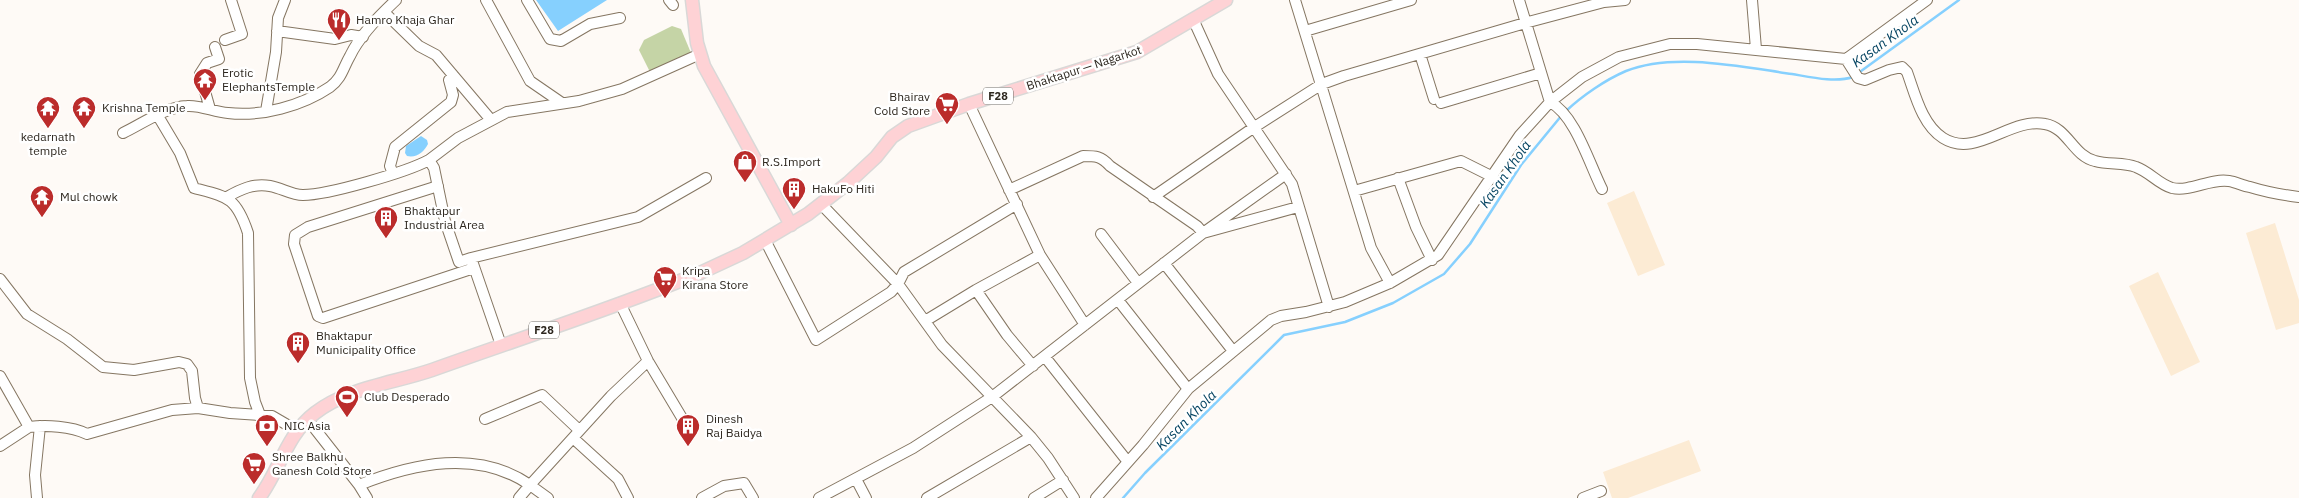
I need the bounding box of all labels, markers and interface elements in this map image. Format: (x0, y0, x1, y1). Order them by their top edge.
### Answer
restaurant icon: Hamro Khaja Ghar (326, 7, 352, 41)
water label: Kasan Khola (1848, 11, 1922, 71)
place label: Hamro Khaja Ghar (356, 12, 455, 27)
street label: Bhaktapur — Nagarkot (1024, 42, 1143, 93)
place label: Erotic ElephantsTemple (222, 65, 315, 94)
temple icon: Erotic ElephantsTemple (192, 67, 218, 101)
road number: F28 (983, 88, 1013, 104)
place label: Bhairav Cold Store (874, 89, 930, 118)
supermarket icon: Bhairav Cold Store (934, 91, 960, 125)
temple icon: kedarnath temple (35, 95, 61, 129)
temple icon: Krishna Temple (71, 95, 97, 129)
place label: Krishna Temple (102, 100, 186, 115)
place label: kedarnath temple (21, 129, 75, 158)
water label: Kasan Khola (1475, 137, 1535, 211)
shop icon: R.S.Import (732, 149, 758, 183)
place label: R.S.Import (762, 154, 821, 169)
building icon: HakuFo Hiti (781, 176, 807, 210)
place label: HakuFo Hiti (812, 181, 875, 196)
temple icon: Mul chowk (29, 184, 55, 218)
place label: Mul chowk (60, 189, 118, 204)
place label: Bhaktapur Industrial Area (404, 203, 485, 232)
building icon: Bhaktapur Industrial Area (373, 205, 399, 239)
place label: Kripa Kirana Store (682, 263, 749, 292)
supermarket icon: Kripa Kirana Store (652, 265, 678, 299)
road number: F28 (529, 322, 559, 338)
place label: Bhaktapur Municipality Office (316, 328, 416, 357)
building icon: Bhaktapur Municipality Office (285, 330, 311, 364)
sports icon: Club Desperado (334, 384, 360, 418)
water label: Kasan Khola (1152, 386, 1220, 454)
place label: Club Desperado (364, 389, 450, 404)
place label: Dinesh Raj Baidya (706, 411, 763, 440)
bank icon: NIC Asia (254, 413, 280, 447)
building icon: Dinesh Raj Baidya (675, 413, 701, 447)
place label: NIC Asia (284, 418, 331, 433)
place label: Shree Balkhu Ganesh Cold Store (272, 449, 372, 478)
supermarket icon: Shree Balkhu Ganesh Cold Store (241, 451, 267, 485)

